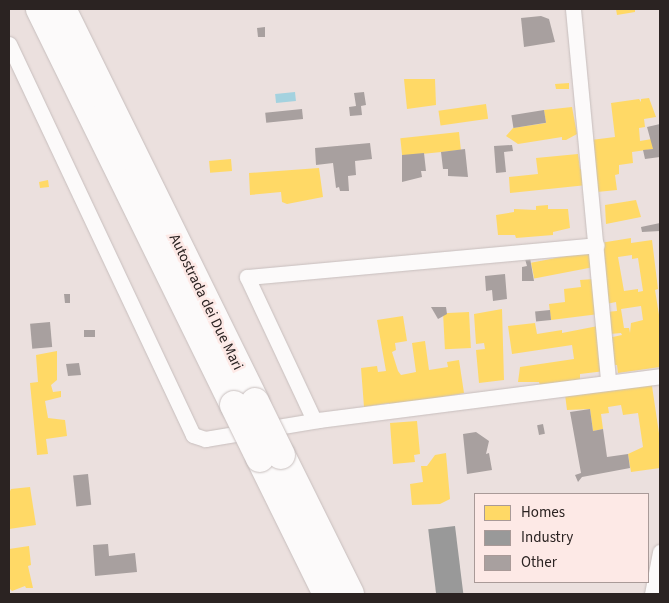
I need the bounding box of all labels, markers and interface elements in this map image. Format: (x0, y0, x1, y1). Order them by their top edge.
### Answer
street label: Autostrada dei Due Mari (165, 231, 247, 373)
legend (474, 493, 649, 583)
text: Homes (521, 502, 565, 523)
text: Industry (521, 527, 573, 548)
text: Other (521, 552, 557, 573)

